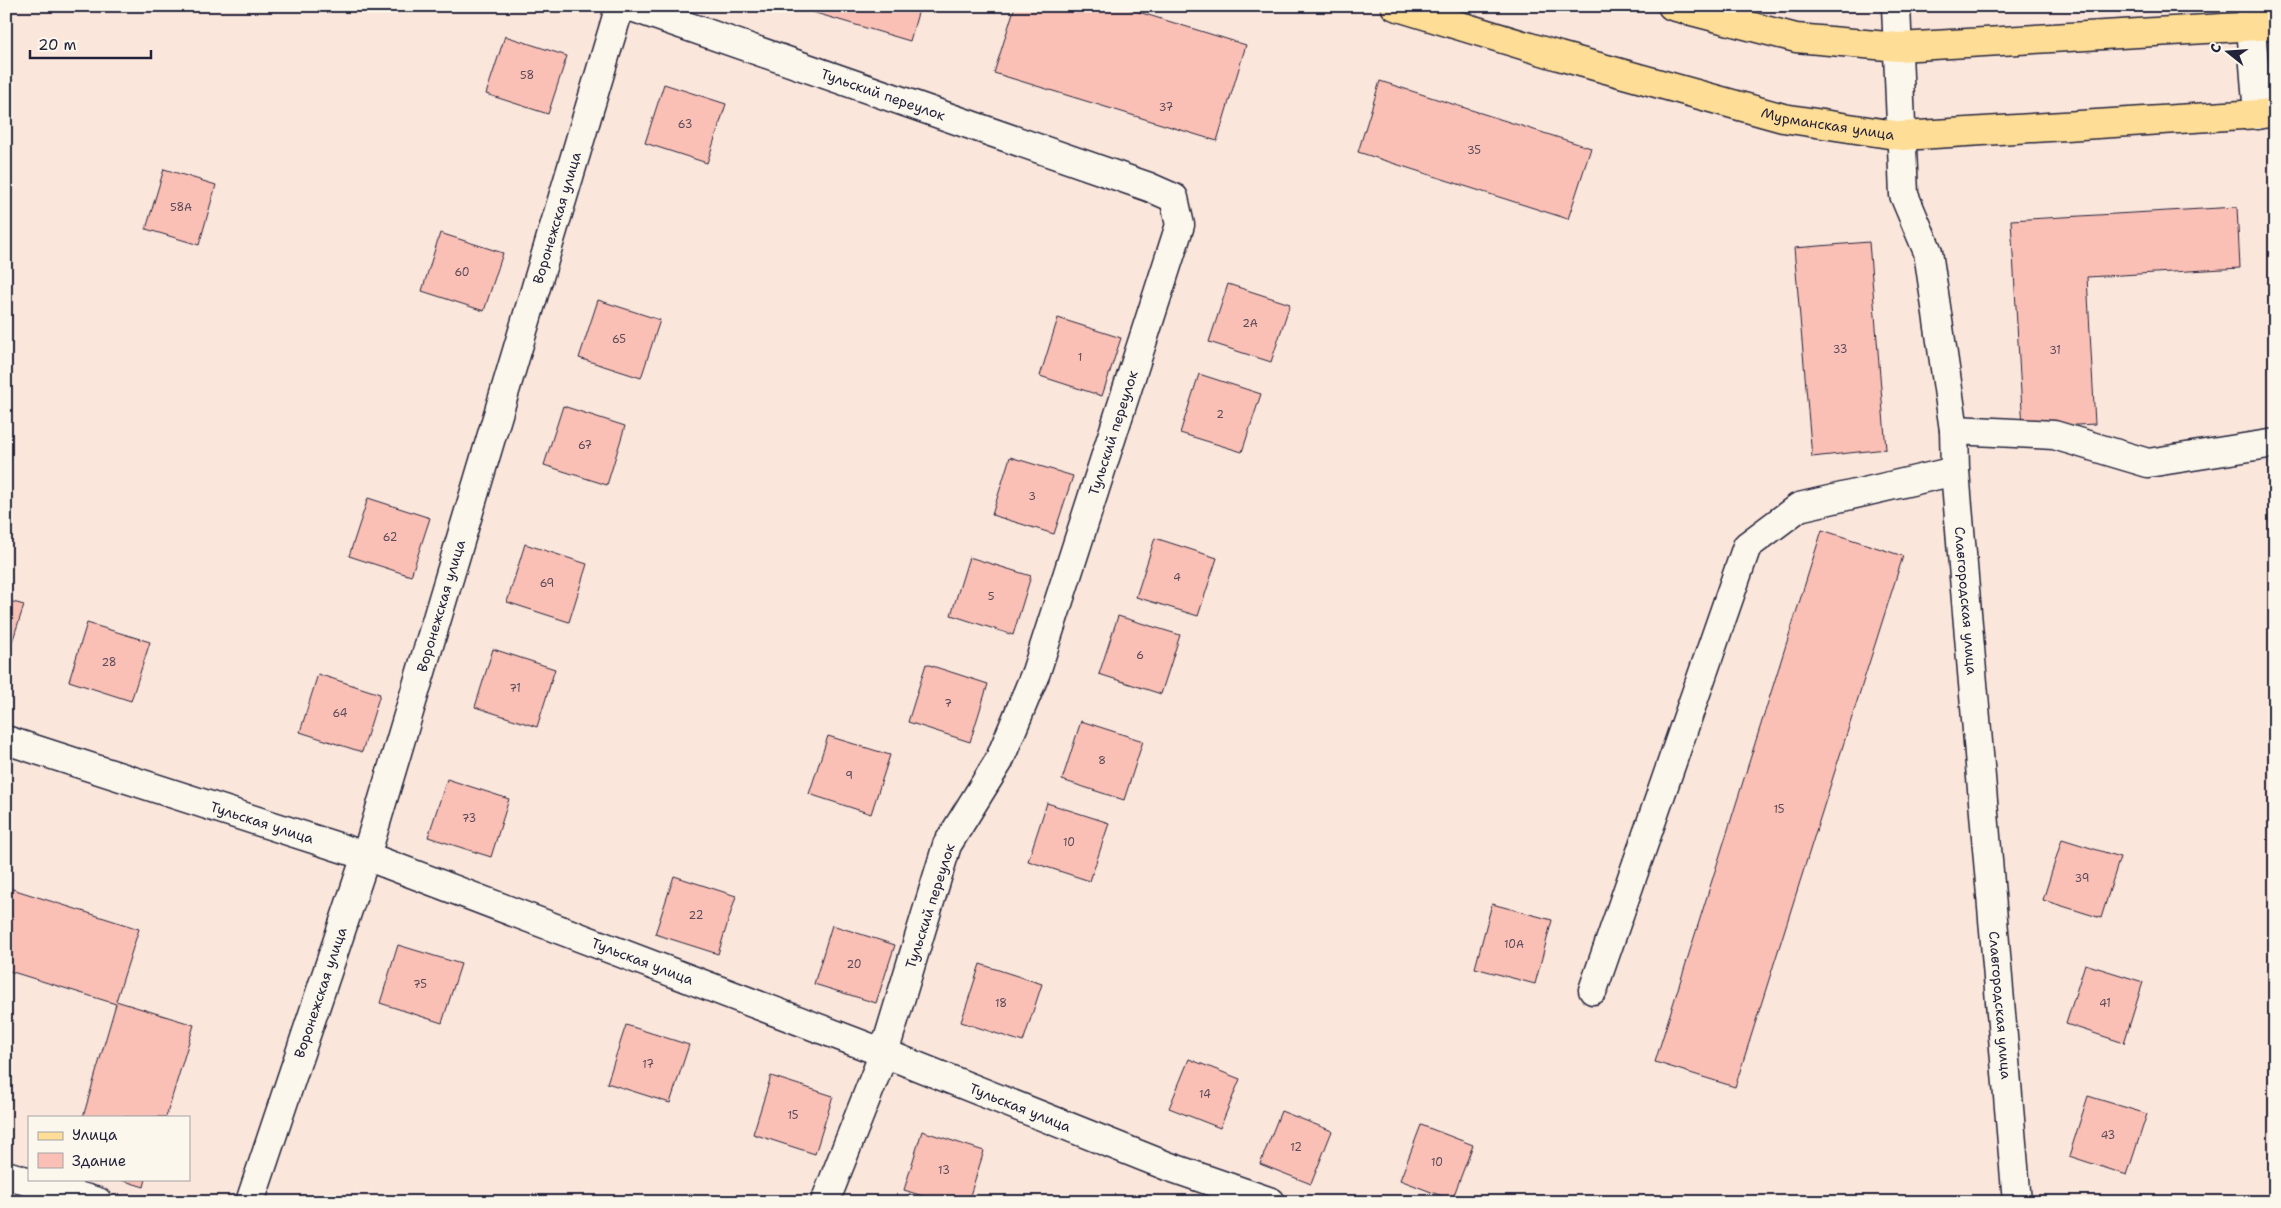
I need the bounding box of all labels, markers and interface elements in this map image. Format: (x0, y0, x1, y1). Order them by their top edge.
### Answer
scale bar (30, 28, 151, 60)
north arrow (2204, 28, 2254, 78)
text: 20 m (38, 35, 77, 55)
text: С (2206, 41, 2225, 55)
street label: Тульский переулок (818, 64, 948, 125)
house number: 58 (520, 68, 534, 83)
house number: 37 (1159, 100, 1174, 115)
street label: Мурманская улица (1759, 103, 1896, 144)
house number: 63 (678, 117, 692, 132)
house number: 35 (1467, 143, 1481, 158)
street label: Воронежская улица (528, 149, 585, 286)
house number: 58А (170, 200, 192, 215)
house number: 60 (454, 265, 470, 280)
house number: 2А (1242, 316, 1258, 331)
house number: 65 (612, 332, 626, 347)
house number: 33 (1833, 342, 1847, 357)
house number: 31 (2049, 343, 2061, 358)
house number: 1 (1078, 350, 1082, 365)
street label: Тульский переулок (1084, 368, 1142, 498)
house number: 2 (1216, 407, 1224, 422)
house number: 67 (578, 438, 592, 453)
house number: 3 (1028, 489, 1036, 504)
street label: Славгородская улица (1951, 526, 1981, 676)
house number: 62 (383, 530, 397, 545)
street label: Воронежская улица (413, 537, 469, 674)
house number: 4 (1173, 570, 1181, 585)
house number: 69 (540, 576, 554, 591)
house number: 5 (988, 589, 995, 604)
house number: 6 (1136, 648, 1144, 663)
house number: 28 (101, 655, 117, 670)
house number: 71 (509, 681, 521, 696)
house number: 7 (944, 696, 952, 711)
house number: 64 (332, 706, 348, 721)
house number: 8 (1098, 753, 1106, 768)
house number: 9 (845, 768, 853, 783)
street label: Тульская улица (208, 797, 316, 848)
house number: 15 (1773, 802, 1785, 817)
house number: 73 (462, 811, 476, 826)
house number: 10 (1063, 835, 1075, 850)
street label: Тульский переулок (901, 841, 959, 971)
house number: 39 (2075, 871, 2089, 886)
house number: 22 (689, 908, 703, 923)
street label: Воронежская улица (290, 924, 351, 1060)
street label: Славгородская улица (1985, 930, 2016, 1080)
street label: Тульская улица (589, 934, 696, 989)
house number: 10А (1504, 937, 1524, 952)
house number: 20 (846, 957, 862, 972)
house number: 75 (413, 977, 427, 992)
house number: 18 (995, 996, 1007, 1011)
house number: 41 (2099, 996, 2111, 1011)
house number: 17 (642, 1057, 654, 1072)
street label: Тульская улица (967, 1079, 1074, 1136)
house number: 14 (1199, 1087, 1211, 1102)
house number: 15 (787, 1108, 799, 1123)
legend (28, 1116, 190, 1180)
text: Улица (72, 1125, 118, 1145)
house number: 43 (2101, 1128, 2115, 1143)
house number: 12 (1290, 1140, 1302, 1155)
text: Здание (72, 1151, 126, 1171)
house number: 10 (1431, 1155, 1443, 1170)
house number: 13 (938, 1163, 950, 1178)

